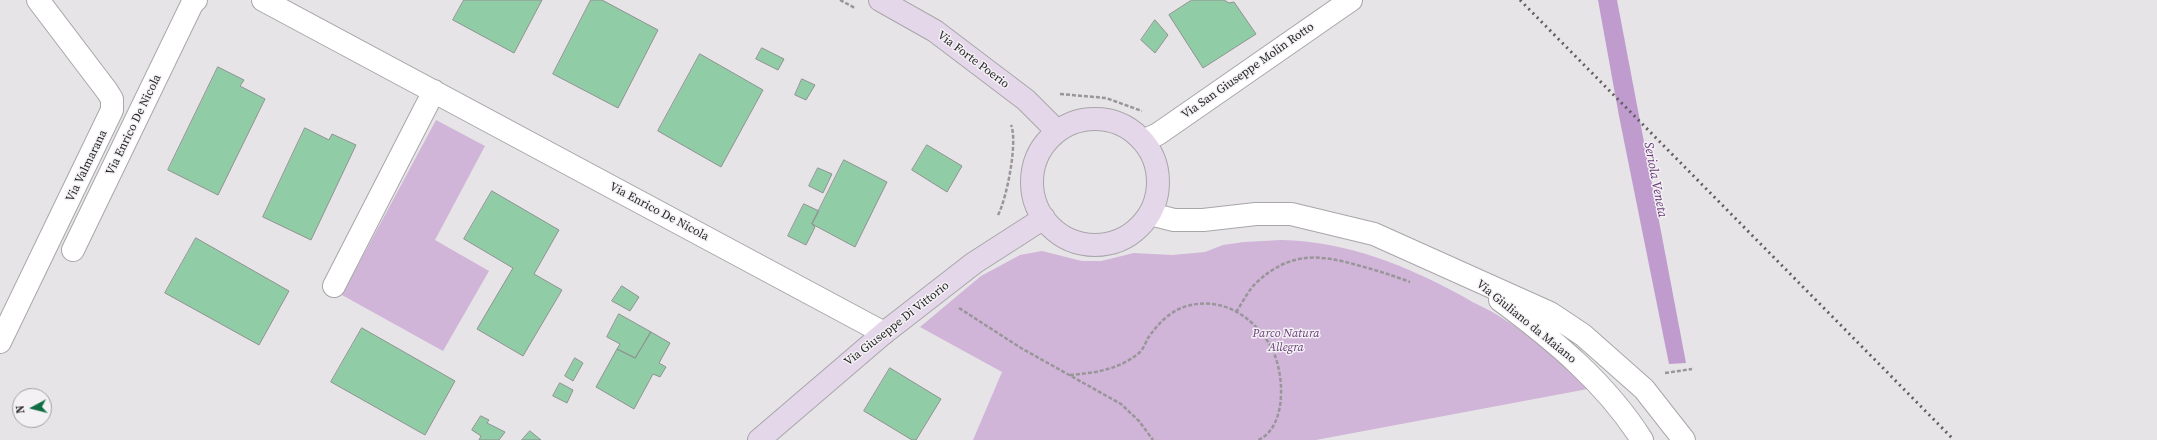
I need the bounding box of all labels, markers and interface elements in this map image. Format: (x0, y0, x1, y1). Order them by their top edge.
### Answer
street label: Via San Giuseppe Molin Rotto (1179, 20, 1317, 122)
street label: Via Forte Poerio (934, 28, 1012, 92)
street label: Via Enrico De Nicola (103, 72, 165, 178)
street label: Via Valmarana (63, 128, 111, 204)
water label: Seriola Veneta (1640, 141, 1670, 219)
street label: Via Enrico De Nicola (607, 180, 711, 244)
street label: Via Giuliano da Maiano (1473, 277, 1579, 367)
street label: Via Giuseppe Di Vittorio (842, 279, 952, 369)
park label: Parco Natura Allegra (1253, 327, 1319, 355)
north arrow (12, 388, 52, 428)
text: N (13, 405, 29, 414)

